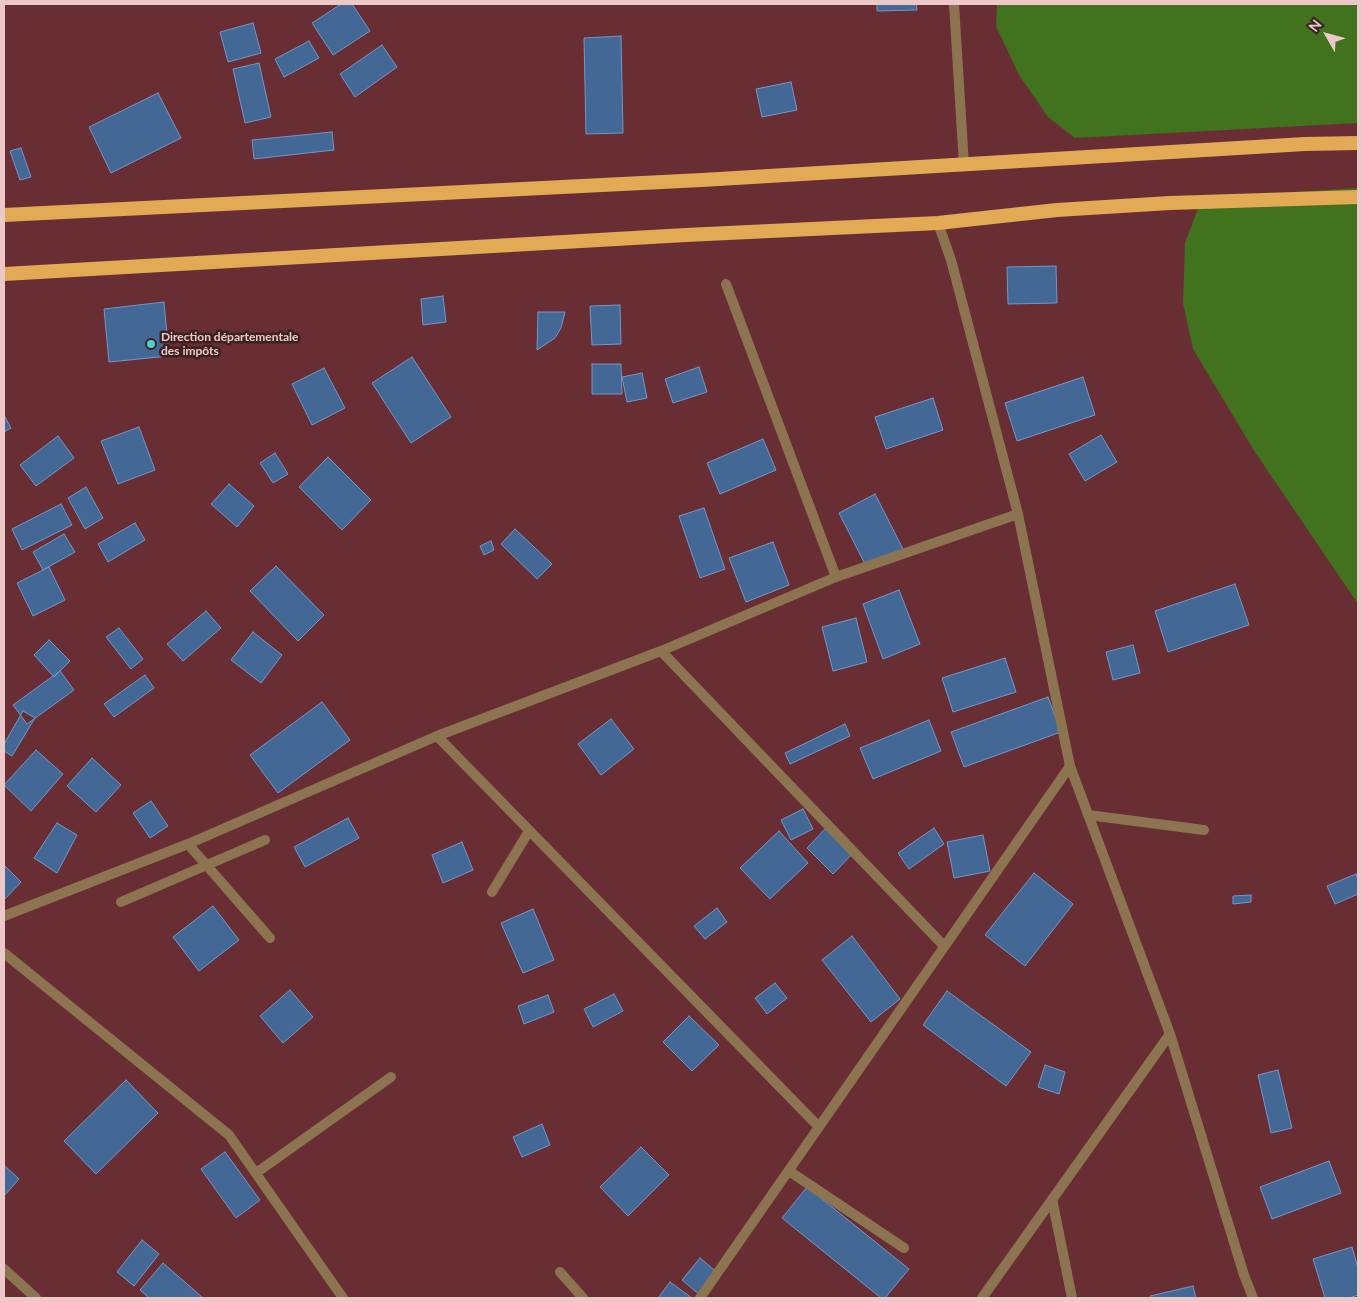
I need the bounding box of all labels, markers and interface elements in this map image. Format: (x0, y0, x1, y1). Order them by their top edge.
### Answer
north arrow (1302, 10, 1352, 60)
text: N (1305, 16, 1325, 35)
place label: Direction départementale des impôts (161, 330, 298, 358)
marker: Direction départementale des impôts (145, 338, 157, 350)

